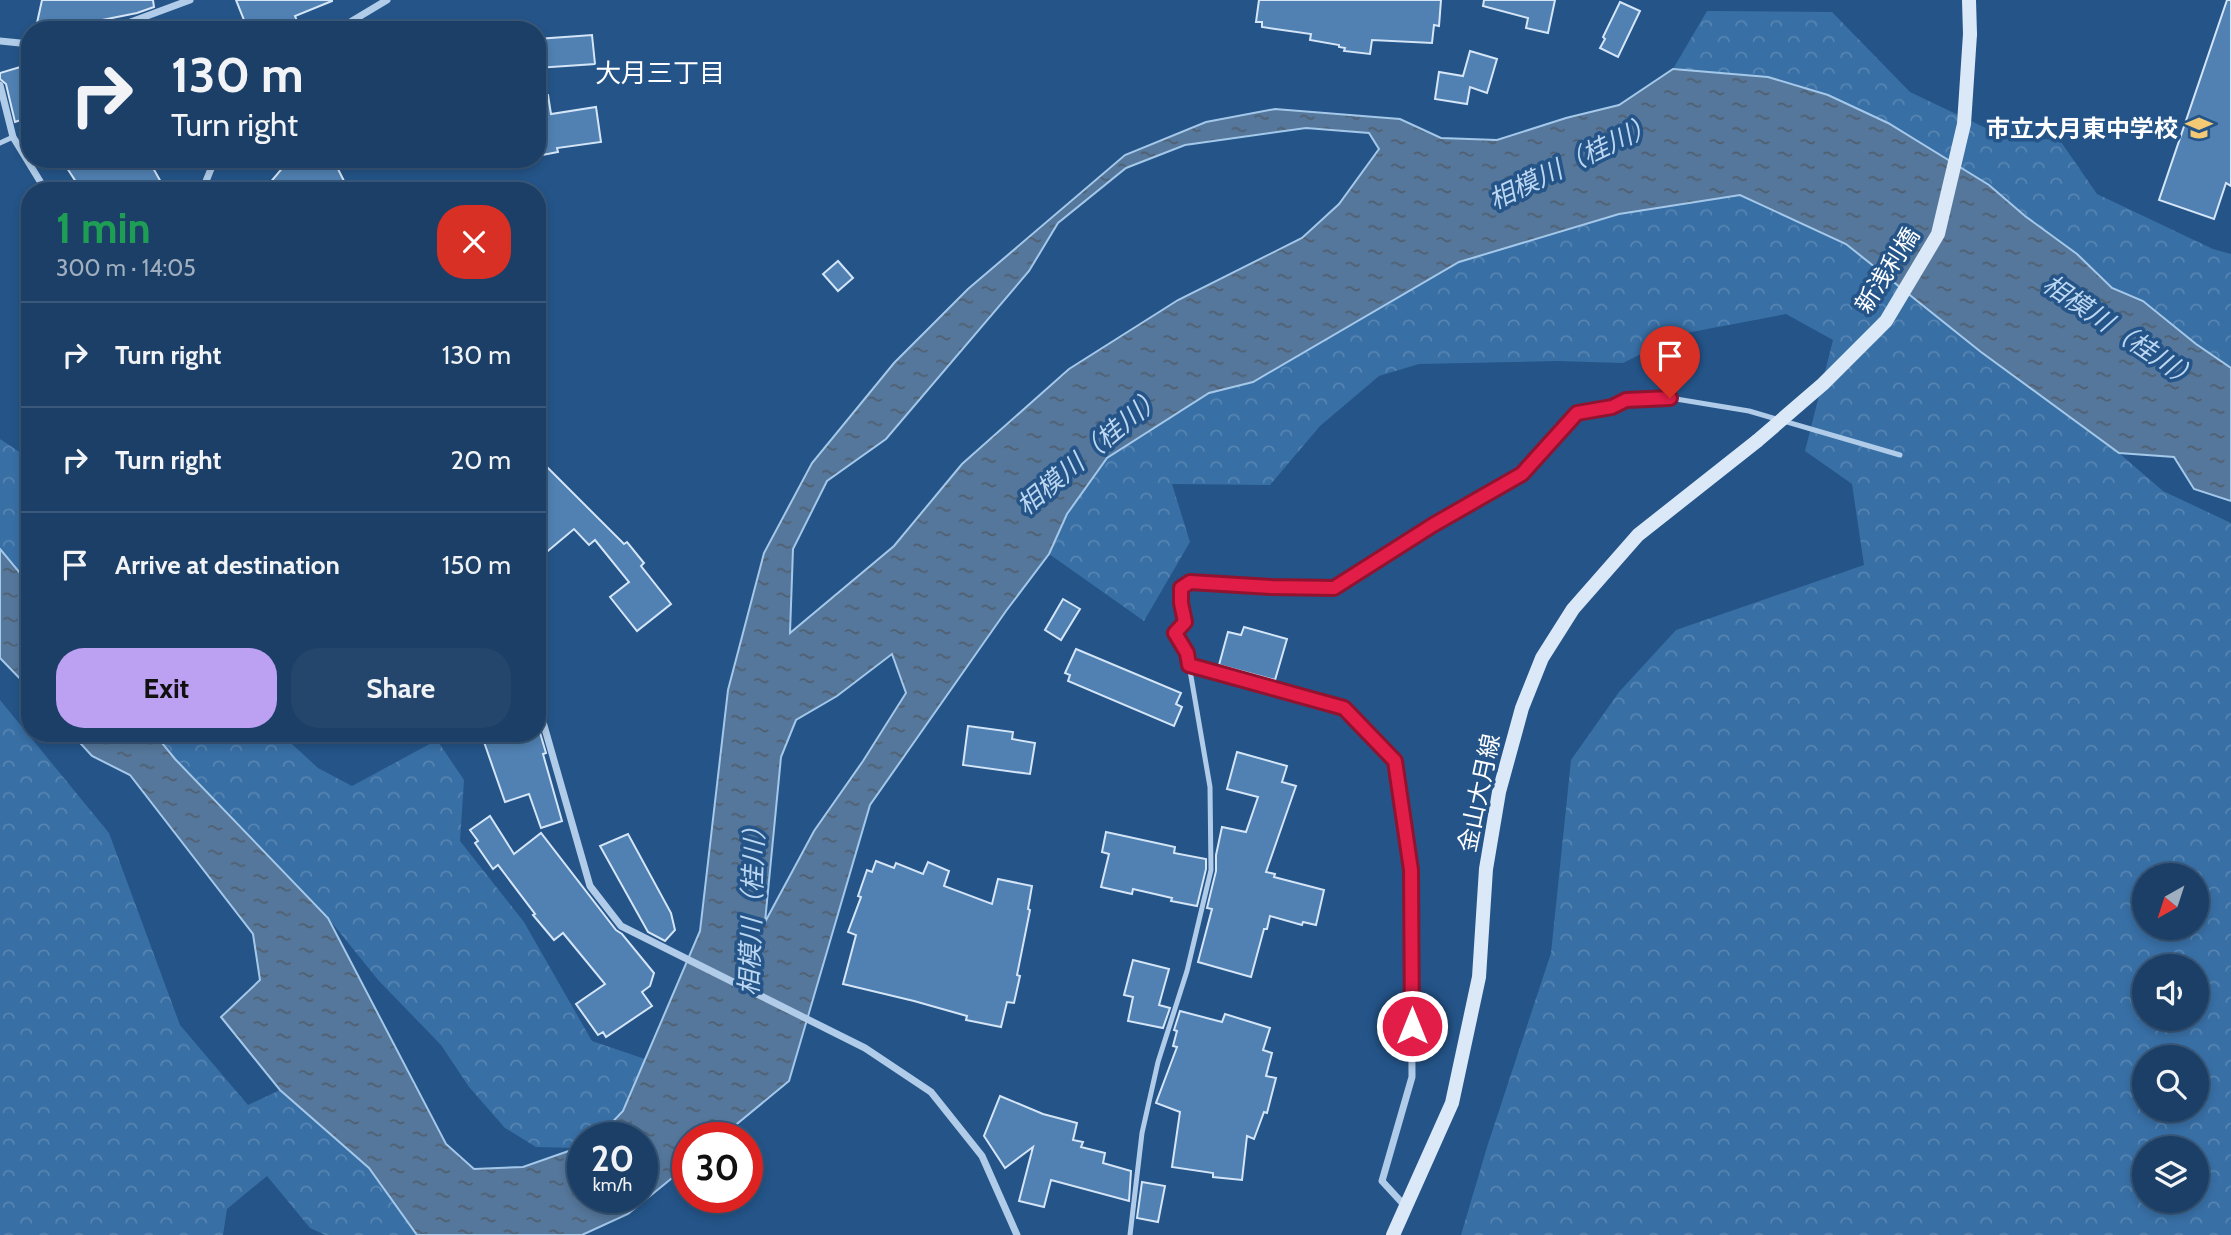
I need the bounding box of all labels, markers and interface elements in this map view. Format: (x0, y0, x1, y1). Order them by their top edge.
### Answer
text: 130 m (171, 45, 304, 104)
icon: right (56, 49, 147, 140)
district label: 大月三丁目 (595, 57, 725, 89)
text: Turn right (171, 105, 298, 144)
water label: 相模川（桂川） (1483, 108, 1661, 216)
school or university icon: 市立大月東中学校 (2184, 113, 2214, 143)
place label: 市立大月東中学校 (1986, 114, 2178, 143)
text: 1 min (56, 202, 151, 254)
button: close (437, 205, 511, 279)
street label: 新浅利橋 (1849, 222, 1925, 318)
text: 300 m · 14:05 (56, 254, 196, 282)
water label: 相模川（桂川） (2037, 268, 2205, 396)
pin (1640, 326, 1700, 398)
icon: right (56, 336, 94, 374)
icon: arrive (1651, 337, 1689, 375)
text: Turn right (115, 339, 221, 371)
text: 130 m (442, 339, 511, 371)
water label: 相模川（桂川） (1010, 380, 1170, 522)
icon: right (56, 441, 94, 479)
text: Turn right (115, 444, 221, 476)
text: 20 m (451, 444, 511, 476)
icon: arrive (56, 546, 94, 584)
text: Arrive at destination (115, 549, 340, 581)
text: 150 m (442, 549, 511, 581)
button: Exit (56, 648, 277, 728)
button: Share (291, 648, 511, 728)
street label: 金山大月線 (1452, 731, 1506, 855)
water label: 相模川（桂川） (733, 813, 771, 997)
north arrow (2132, 863, 2208, 940)
map controls (2132, 863, 2209, 1213)
button: sound (2132, 954, 2209, 1031)
position arrow (1375, 989, 1449, 1063)
button: search (2132, 1045, 2209, 1122)
speed limit sign: 30 (672, 1122, 763, 1213)
button: layers (2132, 1136, 2209, 1213)
text: 20 (591, 1137, 634, 1180)
text: km/h (593, 1174, 632, 1196)

